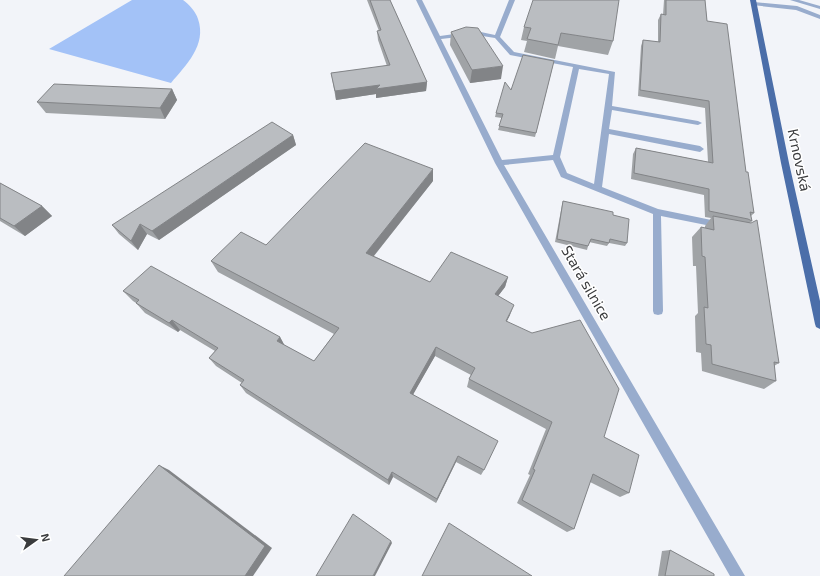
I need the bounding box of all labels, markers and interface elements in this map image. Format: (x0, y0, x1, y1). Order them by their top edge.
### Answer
street label: Krnovská (785, 127, 815, 193)
street label: Stará silnice (558, 242, 616, 323)
north arrow (16, 520, 56, 560)
text: N (39, 532, 53, 543)

